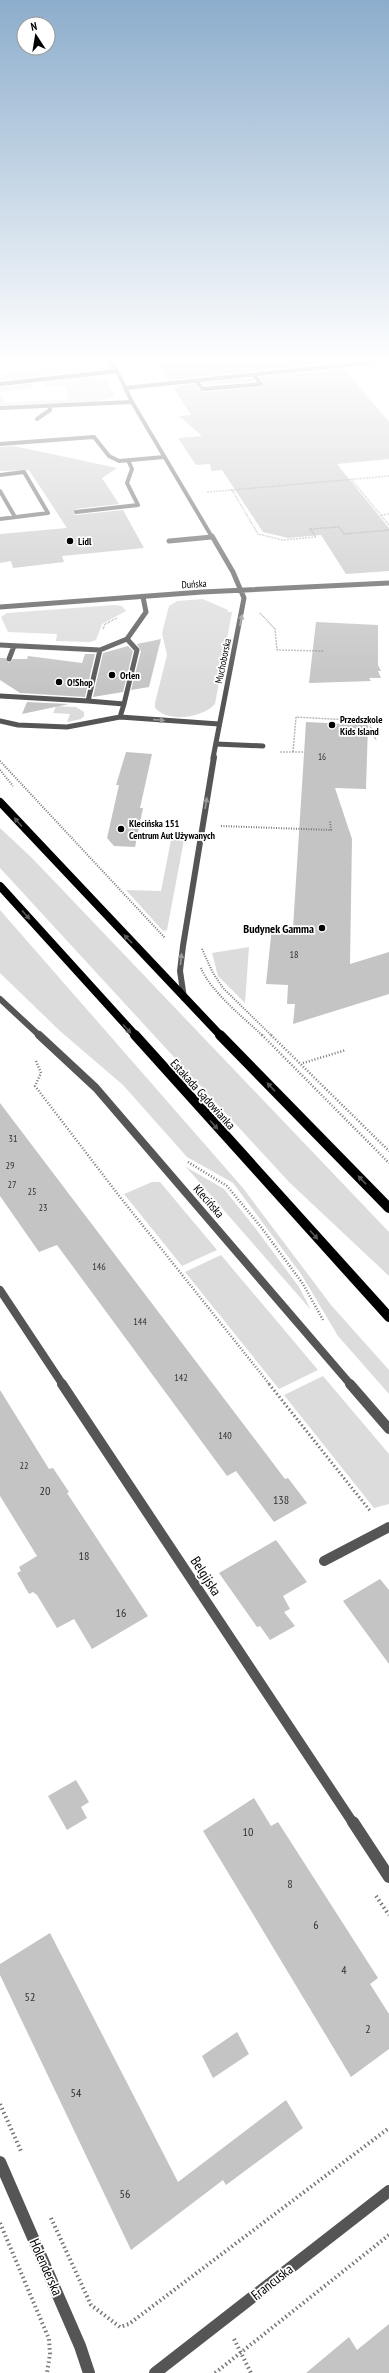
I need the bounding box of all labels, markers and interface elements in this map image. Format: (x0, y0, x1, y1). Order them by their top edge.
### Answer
north arrow (16, 16, 56, 56)
text: N (30, 19, 38, 34)
place label: Lidl (78, 535, 92, 548)
marker: Lidl (65, 536, 75, 546)
street label: Duńska (181, 577, 207, 591)
one-way arrow (239, 614, 245, 626)
street label: Muchoborska (212, 637, 234, 685)
place label: Orlen (120, 669, 140, 682)
marker: Orlen (107, 670, 117, 680)
place label: O!Shop (67, 676, 93, 689)
marker: O!Shop (54, 677, 64, 687)
place label: Przedszkole Kids Island (340, 713, 382, 738)
one-way arrow (153, 716, 165, 723)
marker: Przedszkole Kids Island (327, 720, 337, 730)
house number: 16 (318, 751, 326, 762)
one-way arrow (203, 797, 209, 809)
one-way arrow (14, 817, 23, 828)
place label: Klecińska 151 Centrum Aut Używanych (129, 817, 215, 842)
marker: Klecińska 151 Centrum Aut Używanych (116, 824, 126, 834)
one-way arrow (21, 910, 30, 920)
place label: Budynek Gamma (243, 921, 314, 936)
marker: Budynek Gamma (317, 923, 327, 933)
one-way arrow (123, 934, 133, 944)
house number: 18 (290, 948, 299, 961)
one-way arrow (178, 953, 184, 965)
one-way arrow (122, 1024, 132, 1034)
street label: Estakada Gądowianka (167, 1056, 239, 1132)
one-way arrow (266, 1082, 276, 1092)
one-way arrow (210, 1120, 219, 1130)
house number: 31 (9, 1132, 18, 1145)
house number: 29 (6, 1159, 15, 1172)
one-way arrow (357, 1175, 367, 1185)
house number: 27 (8, 1178, 17, 1191)
street label: Klecińska (190, 1181, 228, 1221)
house number: 25 (28, 1185, 37, 1198)
house number: 23 (39, 1201, 48, 1214)
one-way arrow (310, 1230, 319, 1241)
house number: 146 (92, 1260, 106, 1273)
house number: 144 (133, 1315, 147, 1328)
house number: 142 (174, 1371, 188, 1384)
house number: 140 (218, 1429, 232, 1442)
house number: 22 (20, 1459, 29, 1472)
house number: 20 (40, 1483, 50, 1498)
house number: 138 (273, 1492, 289, 1507)
house number: 18 (79, 1548, 89, 1563)
street label: Belgijska (187, 1553, 225, 1599)
house number: 16 (116, 1605, 126, 1620)
house number: 10 (243, 1824, 253, 1839)
house number: 8 (287, 1876, 293, 1891)
house number: 6 (313, 1917, 319, 1932)
house number: 4 (341, 1962, 347, 1977)
house number: 52 (25, 1989, 35, 2004)
house number: 2 (365, 2021, 371, 2036)
house number: 54 (71, 2085, 82, 2100)
house number: 56 (120, 2186, 130, 2201)
street label: Holenderska (26, 2236, 66, 2298)
street label: Francuska (247, 2260, 297, 2304)

